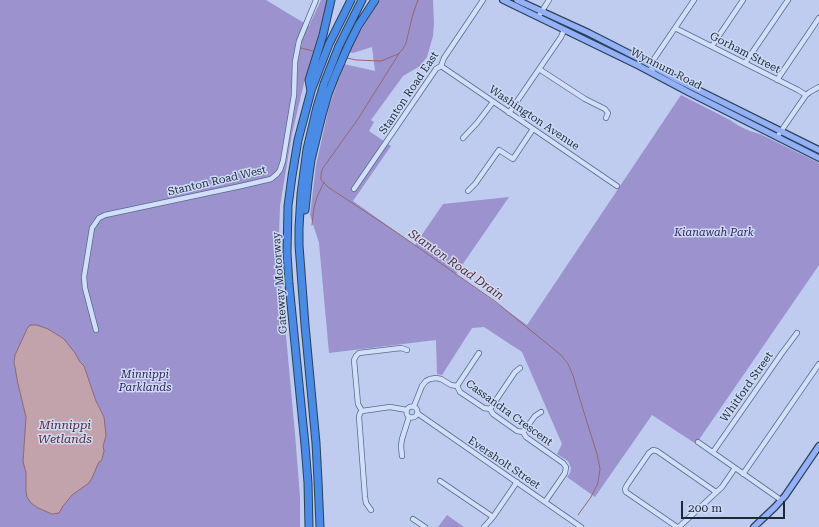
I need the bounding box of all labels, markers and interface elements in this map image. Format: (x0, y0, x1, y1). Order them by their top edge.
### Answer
street label: Gorham Street (707, 30, 783, 76)
street label: Wynnum Road (628, 45, 704, 93)
street label: Stanton Road East (376, 49, 442, 137)
street label: Washington Avenue (486, 83, 582, 153)
street label: Stanton Road West (167, 163, 267, 199)
park label: Kianawah Park (674, 226, 754, 240)
water label: Stanton Road Drain (406, 227, 506, 303)
street label: Gateway Motorway (270, 232, 290, 334)
street label: Whitford Street (718, 349, 776, 425)
park label: Minnippi Parklands (119, 368, 171, 394)
street label: Cassandra Crescent (463, 377, 555, 449)
water label: Minnippi Wetlands (38, 418, 92, 446)
street label: Eversholt Street (465, 434, 543, 492)
scale bar (683, 493, 787, 519)
text: 200 m (688, 501, 722, 515)

